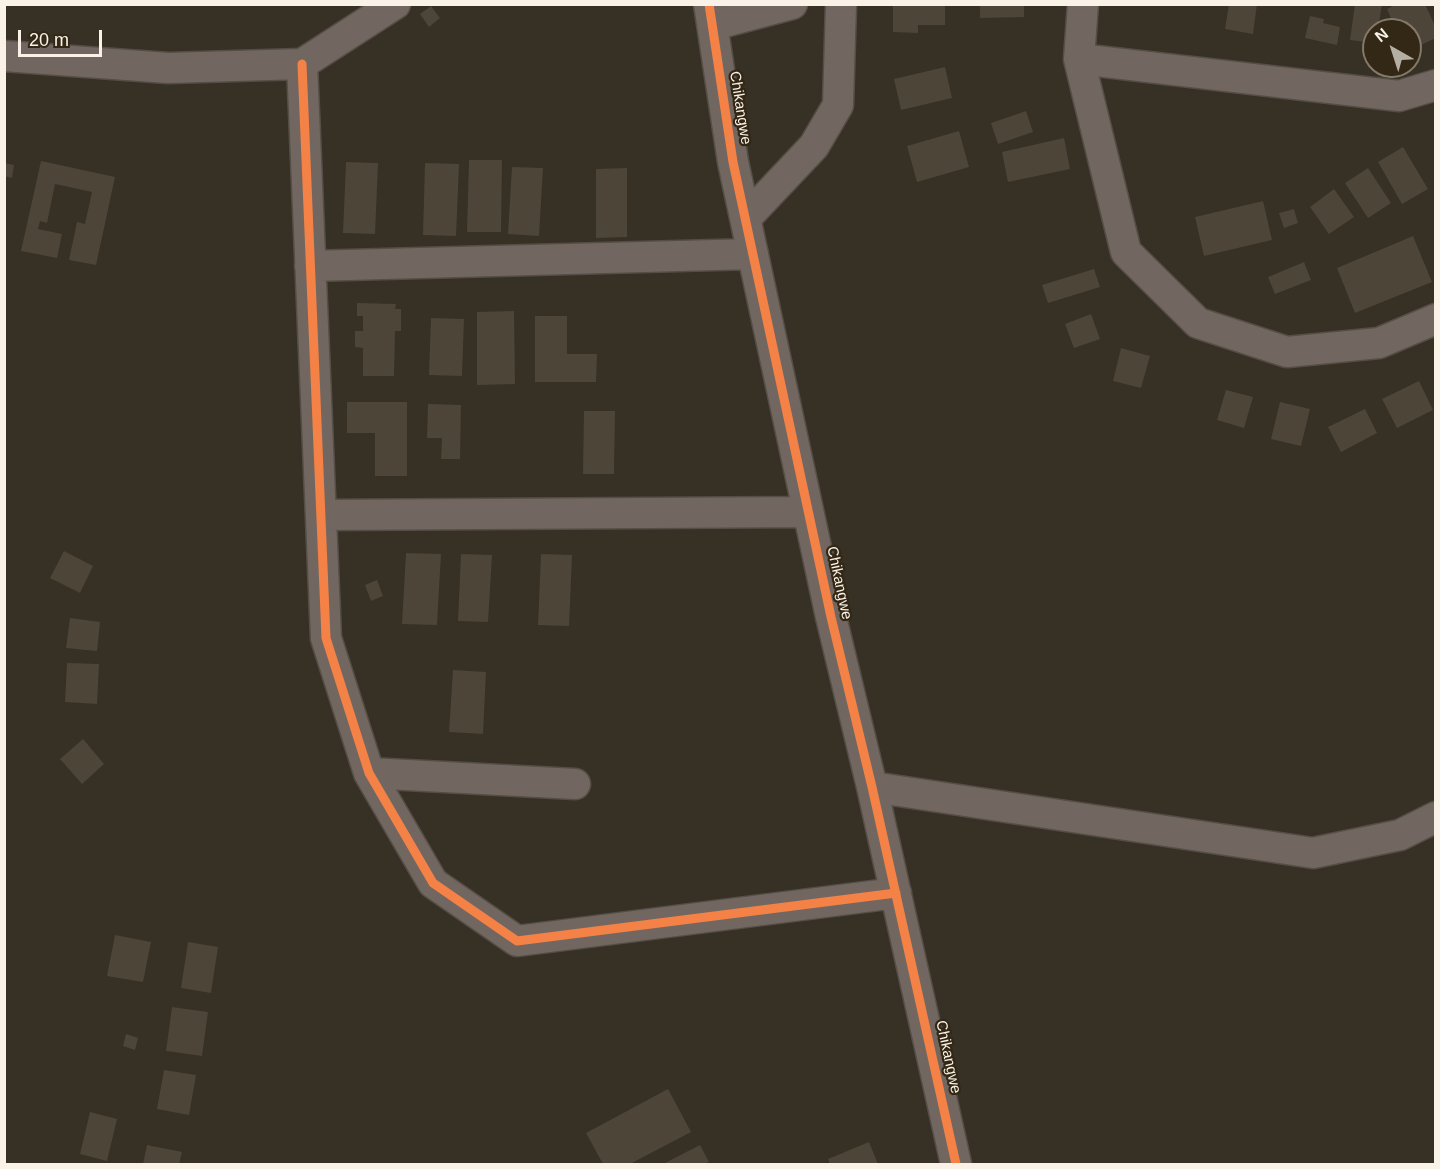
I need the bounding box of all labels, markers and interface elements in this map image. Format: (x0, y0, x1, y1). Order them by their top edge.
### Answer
scale bar (21, 18, 105, 56)
north arrow (1362, 18, 1422, 78)
text: N (1372, 25, 1391, 45)
text: 20 m (29, 30, 69, 50)
street label: Chikangwe (725, 70, 755, 146)
street label: Chikangwe (822, 545, 856, 621)
street label: Chikangwe (931, 1019, 965, 1095)

